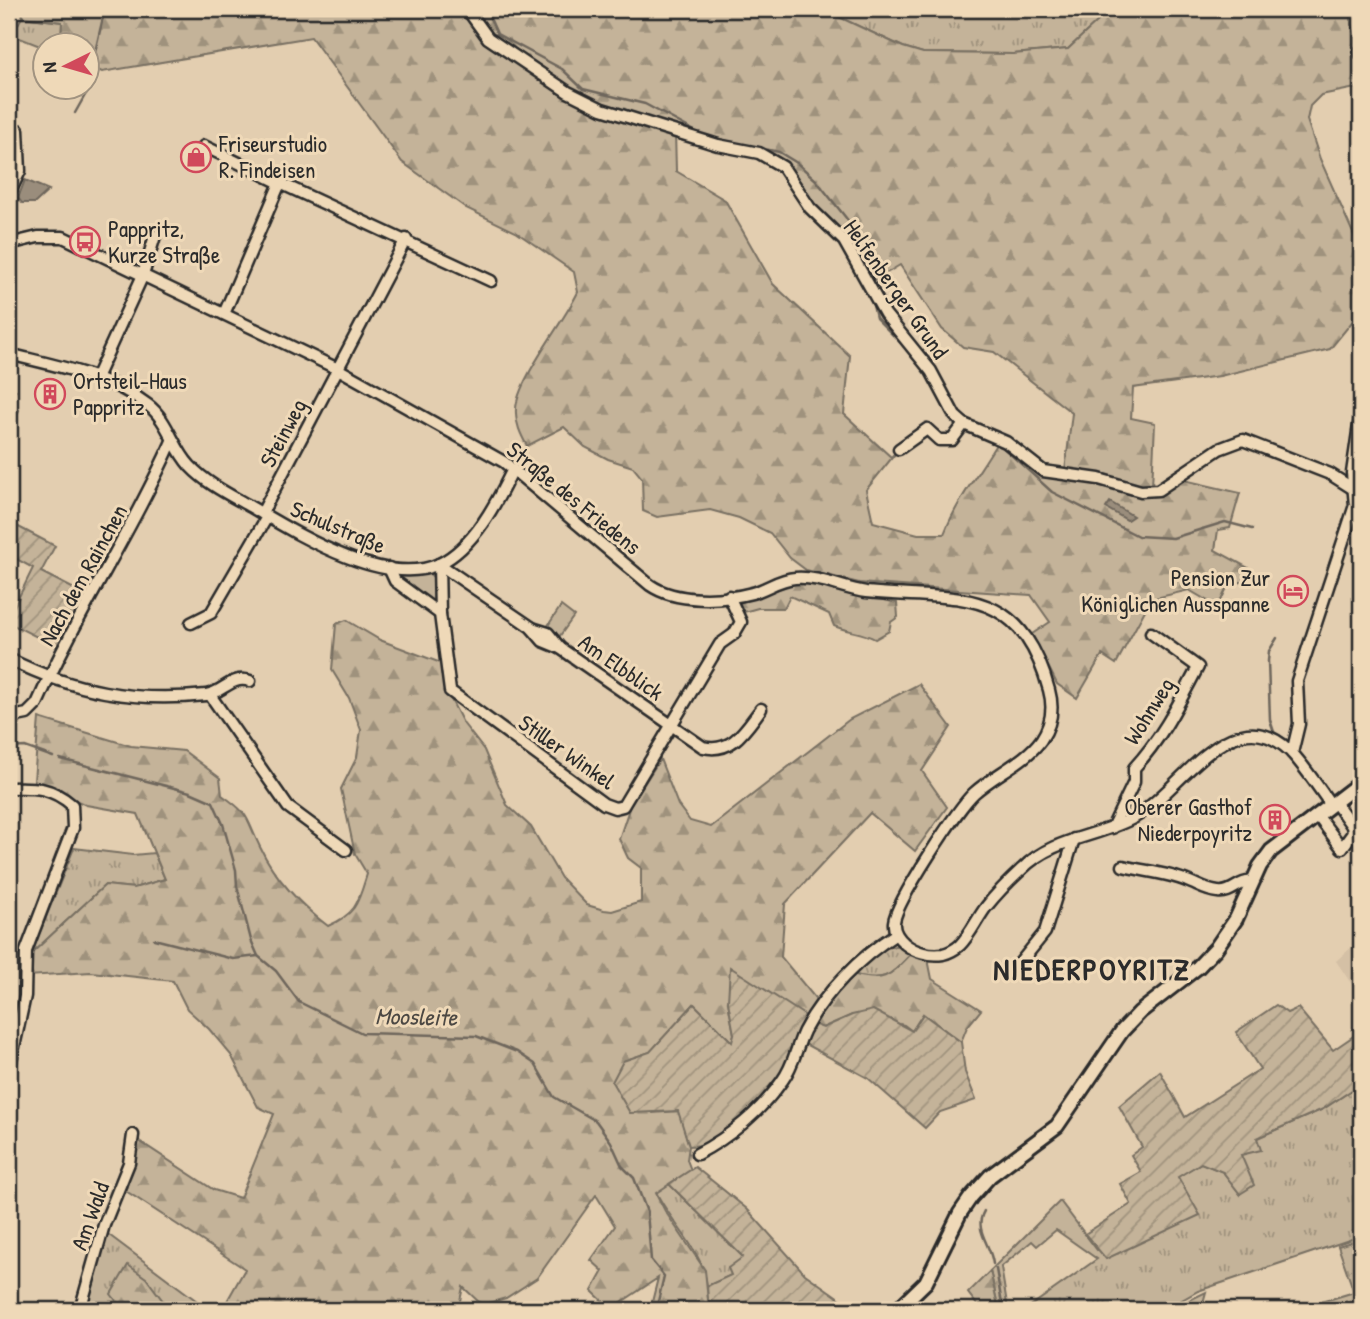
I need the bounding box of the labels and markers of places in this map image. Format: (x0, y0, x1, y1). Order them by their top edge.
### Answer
place label: Friseurstudio R. Findeisen (218, 128, 327, 185)
shop icon: Friseurstudio R. Findeisen (179, 140, 213, 174)
place label: Pappritz, Kurze Straße (108, 213, 220, 270)
bus stop icon: Pappritz, Kurze Straße (68, 225, 102, 259)
place label: Ortsteil-Haus Pappritz (73, 365, 187, 422)
building icon: Ortsteil-Haus Pappritz (33, 377, 67, 411)
place label: Pension Zur Königlichen Ausspanne (1081, 562, 1270, 619)
hotel icon: Pension Zur Königlichen Ausspanne (1276, 574, 1310, 608)
place label: Oberer Gasthof Niederpoyritz (1124, 791, 1253, 848)
building icon: Oberer Gasthof Niederpoyritz (1258, 803, 1292, 837)

